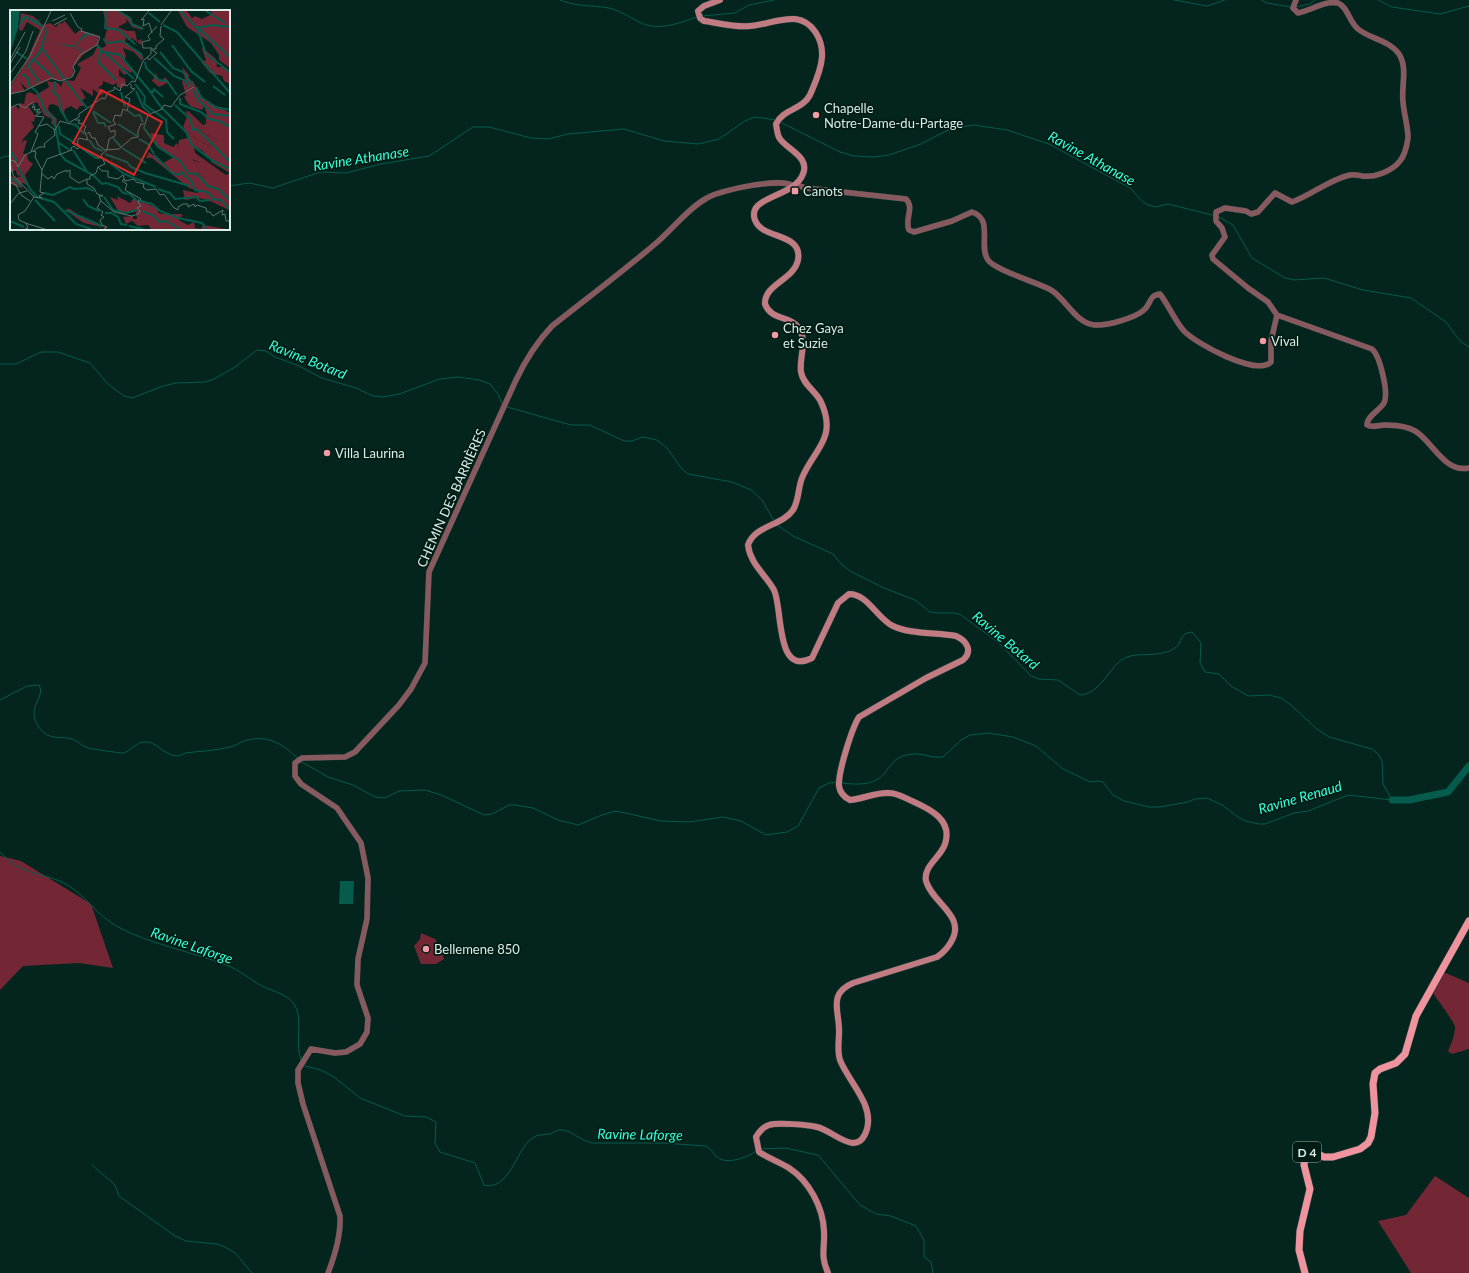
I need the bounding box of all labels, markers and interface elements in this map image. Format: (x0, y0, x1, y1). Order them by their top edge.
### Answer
inset map (10, 10, 230, 230)
place label: Chapelle Notre-Dame-du-Partage (824, 100, 963, 131)
marker: Chapelle Notre-Dame-du-Partage (811, 110, 821, 120)
water label: Ravine Athanase (1046, 127, 1139, 189)
water label: Ravine Athanase (312, 142, 410, 174)
place label: Canots (803, 183, 843, 199)
marker: Canots (790, 186, 800, 196)
place label: Chez Gaya et Suzie (783, 320, 844, 351)
marker: Chez Gaya et Suzie (770, 330, 780, 340)
place label: Vival (1271, 333, 1299, 349)
water label: Ravine Botard (267, 336, 350, 382)
marker: Vival (1258, 336, 1268, 346)
street label: CHEMIN DES BARRIÈRES (413, 426, 489, 570)
place label: Villa Laurina (335, 445, 405, 461)
marker: Villa Laurina (322, 448, 332, 458)
water label: Ravine Botard (969, 607, 1043, 673)
water label: Ravine Renaud (1256, 777, 1344, 817)
water label: Ravine Laforge (149, 923, 235, 967)
place label: Bellemene 850 (434, 941, 520, 957)
marker: Bellemene 850 (421, 944, 431, 954)
water label: Ravine Laforge (597, 1125, 683, 1143)
road number: D 4 (1293, 1142, 1321, 1162)

